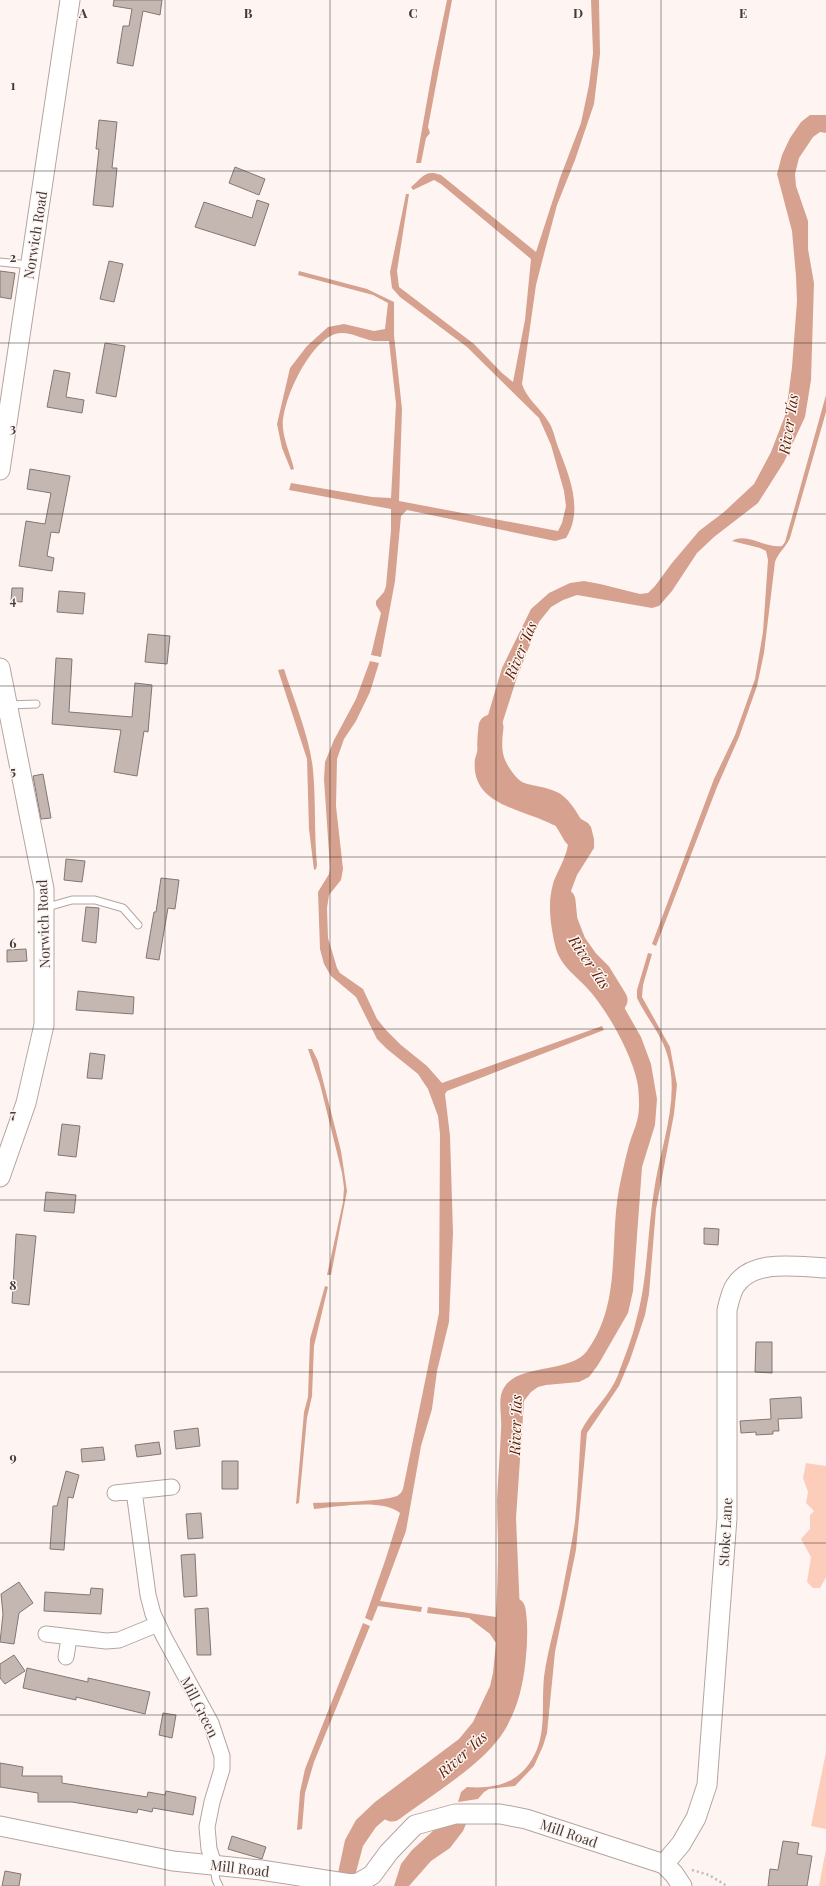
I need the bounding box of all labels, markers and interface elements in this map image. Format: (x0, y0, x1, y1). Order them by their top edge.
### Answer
text: A (78, 4, 88, 21)
text: B (244, 4, 253, 21)
text: C (408, 4, 418, 21)
text: D (573, 4, 583, 21)
text: E (739, 4, 747, 21)
text: 1 (11, 76, 16, 93)
street label: Norwich Road (19, 190, 51, 280)
text: 2 (10, 248, 17, 265)
water label: River Tas (773, 392, 803, 457)
text: 3 (10, 419, 16, 436)
text: 4 (10, 591, 17, 608)
water label: River Tas (499, 618, 541, 683)
text: 5 (10, 762, 16, 779)
street label: Norwich Road (32, 879, 54, 969)
water label: River Tas (564, 930, 615, 993)
text: 6 (9, 934, 17, 951)
text: 7 (10, 1105, 16, 1122)
text: 8 (9, 1276, 17, 1293)
water label: River Tas (504, 1394, 526, 1457)
text: 9 (9, 1448, 17, 1465)
street label: Stoke Lane (714, 1497, 736, 1567)
street label: Mill Green (177, 1673, 224, 1741)
water label: River Tas (432, 1726, 491, 1782)
street label: Mill Road (538, 1814, 600, 1852)
street label: Mill Road (209, 1855, 271, 1881)

